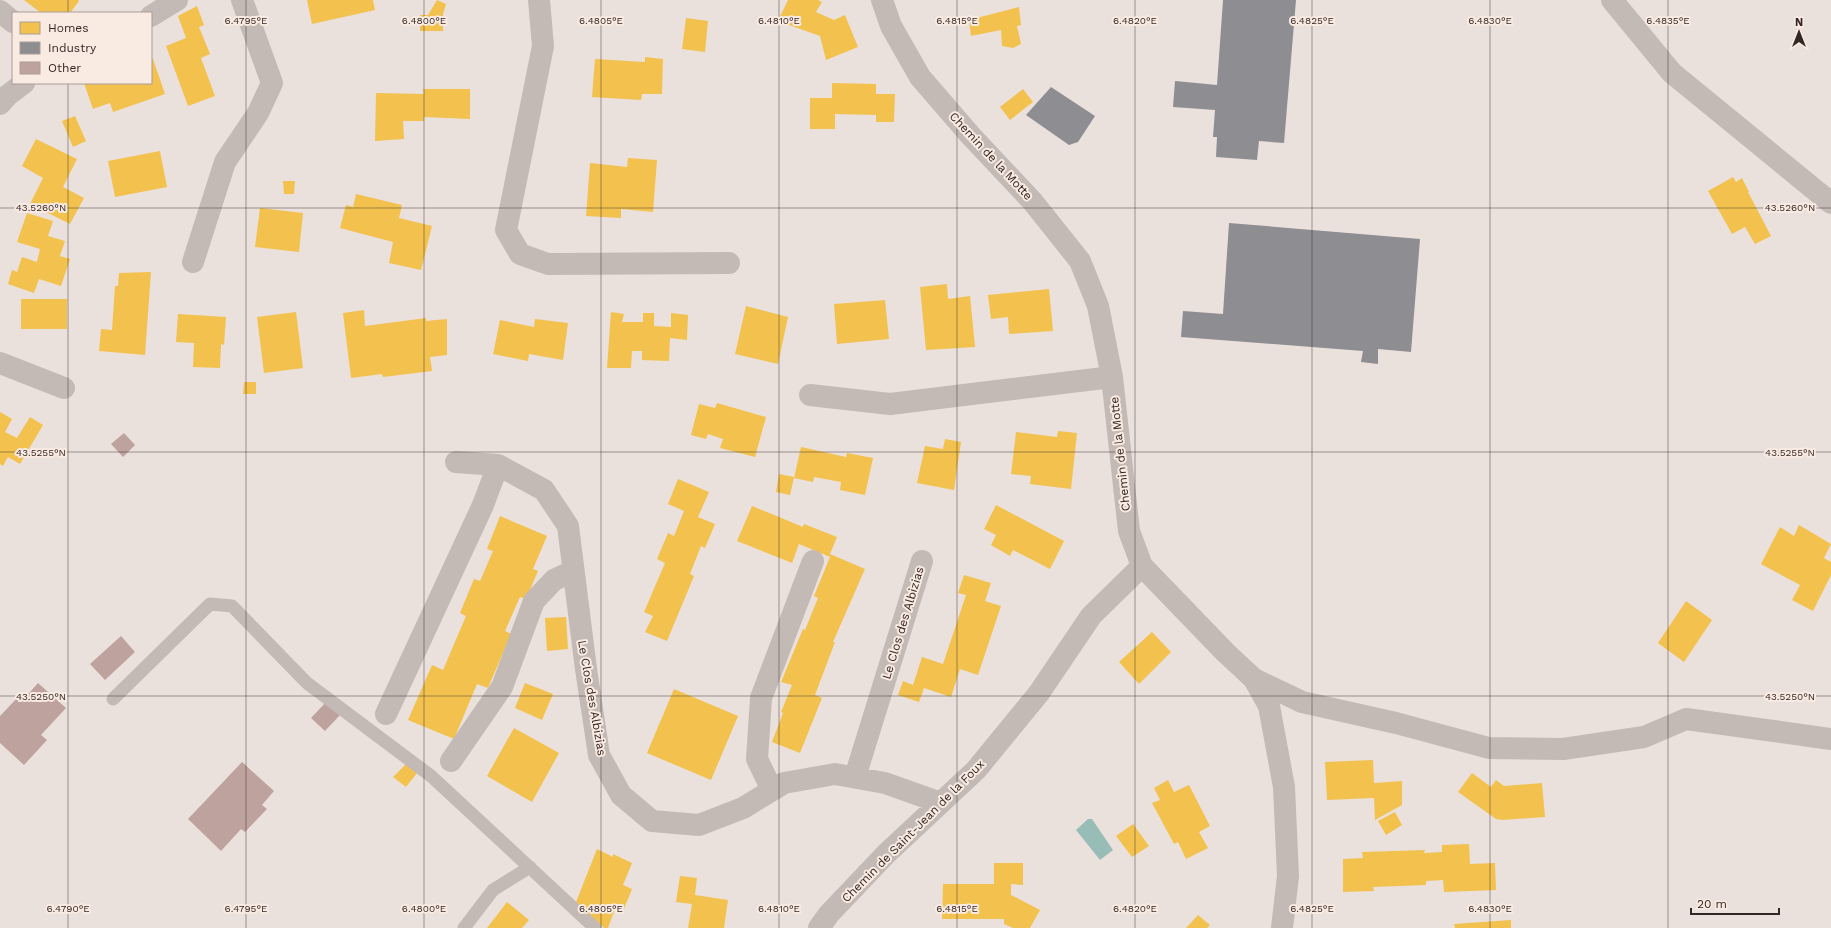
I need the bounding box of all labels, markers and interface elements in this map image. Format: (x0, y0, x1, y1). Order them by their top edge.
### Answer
legend (12, 12, 152, 84)
north arrow (1779, 12, 1819, 52)
text: 6.4795°E (225, 15, 267, 26)
text: 6.4800°E (402, 15, 446, 26)
text: 6.4805°E (579, 15, 623, 26)
text: 6.4810°E (758, 15, 800, 26)
text: 6.4815°E (936, 15, 978, 26)
text: 6.4820°E (1113, 15, 1157, 26)
text: 6.4825°E (1290, 15, 1334, 26)
text: 6.4830°E (1468, 15, 1512, 26)
text: 6.4835°E (1646, 15, 1690, 26)
text: N (1795, 16, 1803, 29)
text: Homes (48, 21, 89, 35)
text: Industry (48, 41, 97, 55)
text: Other (48, 61, 81, 75)
street label: Chemin de la Motte (947, 109, 1035, 203)
text: 43.5260°N (16, 202, 66, 213)
text: 43.5260°N (1765, 202, 1815, 213)
street label: Chemin de la Motte (1107, 396, 1133, 512)
text: 43.5255°N (16, 447, 66, 458)
text: 43.5255°N (1765, 447, 1815, 458)
street label: Le Clos des Albizias (879, 565, 927, 681)
street label: Le Clos des Albizias (575, 639, 609, 757)
text: 43.5250°N (16, 691, 66, 702)
text: 43.5250°N (1765, 691, 1815, 702)
street label: Chemin de Saint-Jean de la Foux (839, 757, 987, 905)
scale bar (1691, 890, 1779, 916)
text: 20 m (1697, 897, 1727, 911)
text: 6.4790°E (46, 903, 90, 914)
text: 6.4795°E (225, 903, 267, 914)
text: 6.4800°E (402, 903, 446, 914)
text: 6.4805°E (579, 903, 623, 914)
text: 6.4810°E (758, 903, 800, 914)
text: 6.4815°E (936, 903, 978, 914)
text: 6.4820°E (1113, 903, 1157, 914)
text: 6.4825°E (1290, 903, 1334, 914)
text: 6.4830°E (1468, 903, 1512, 914)

